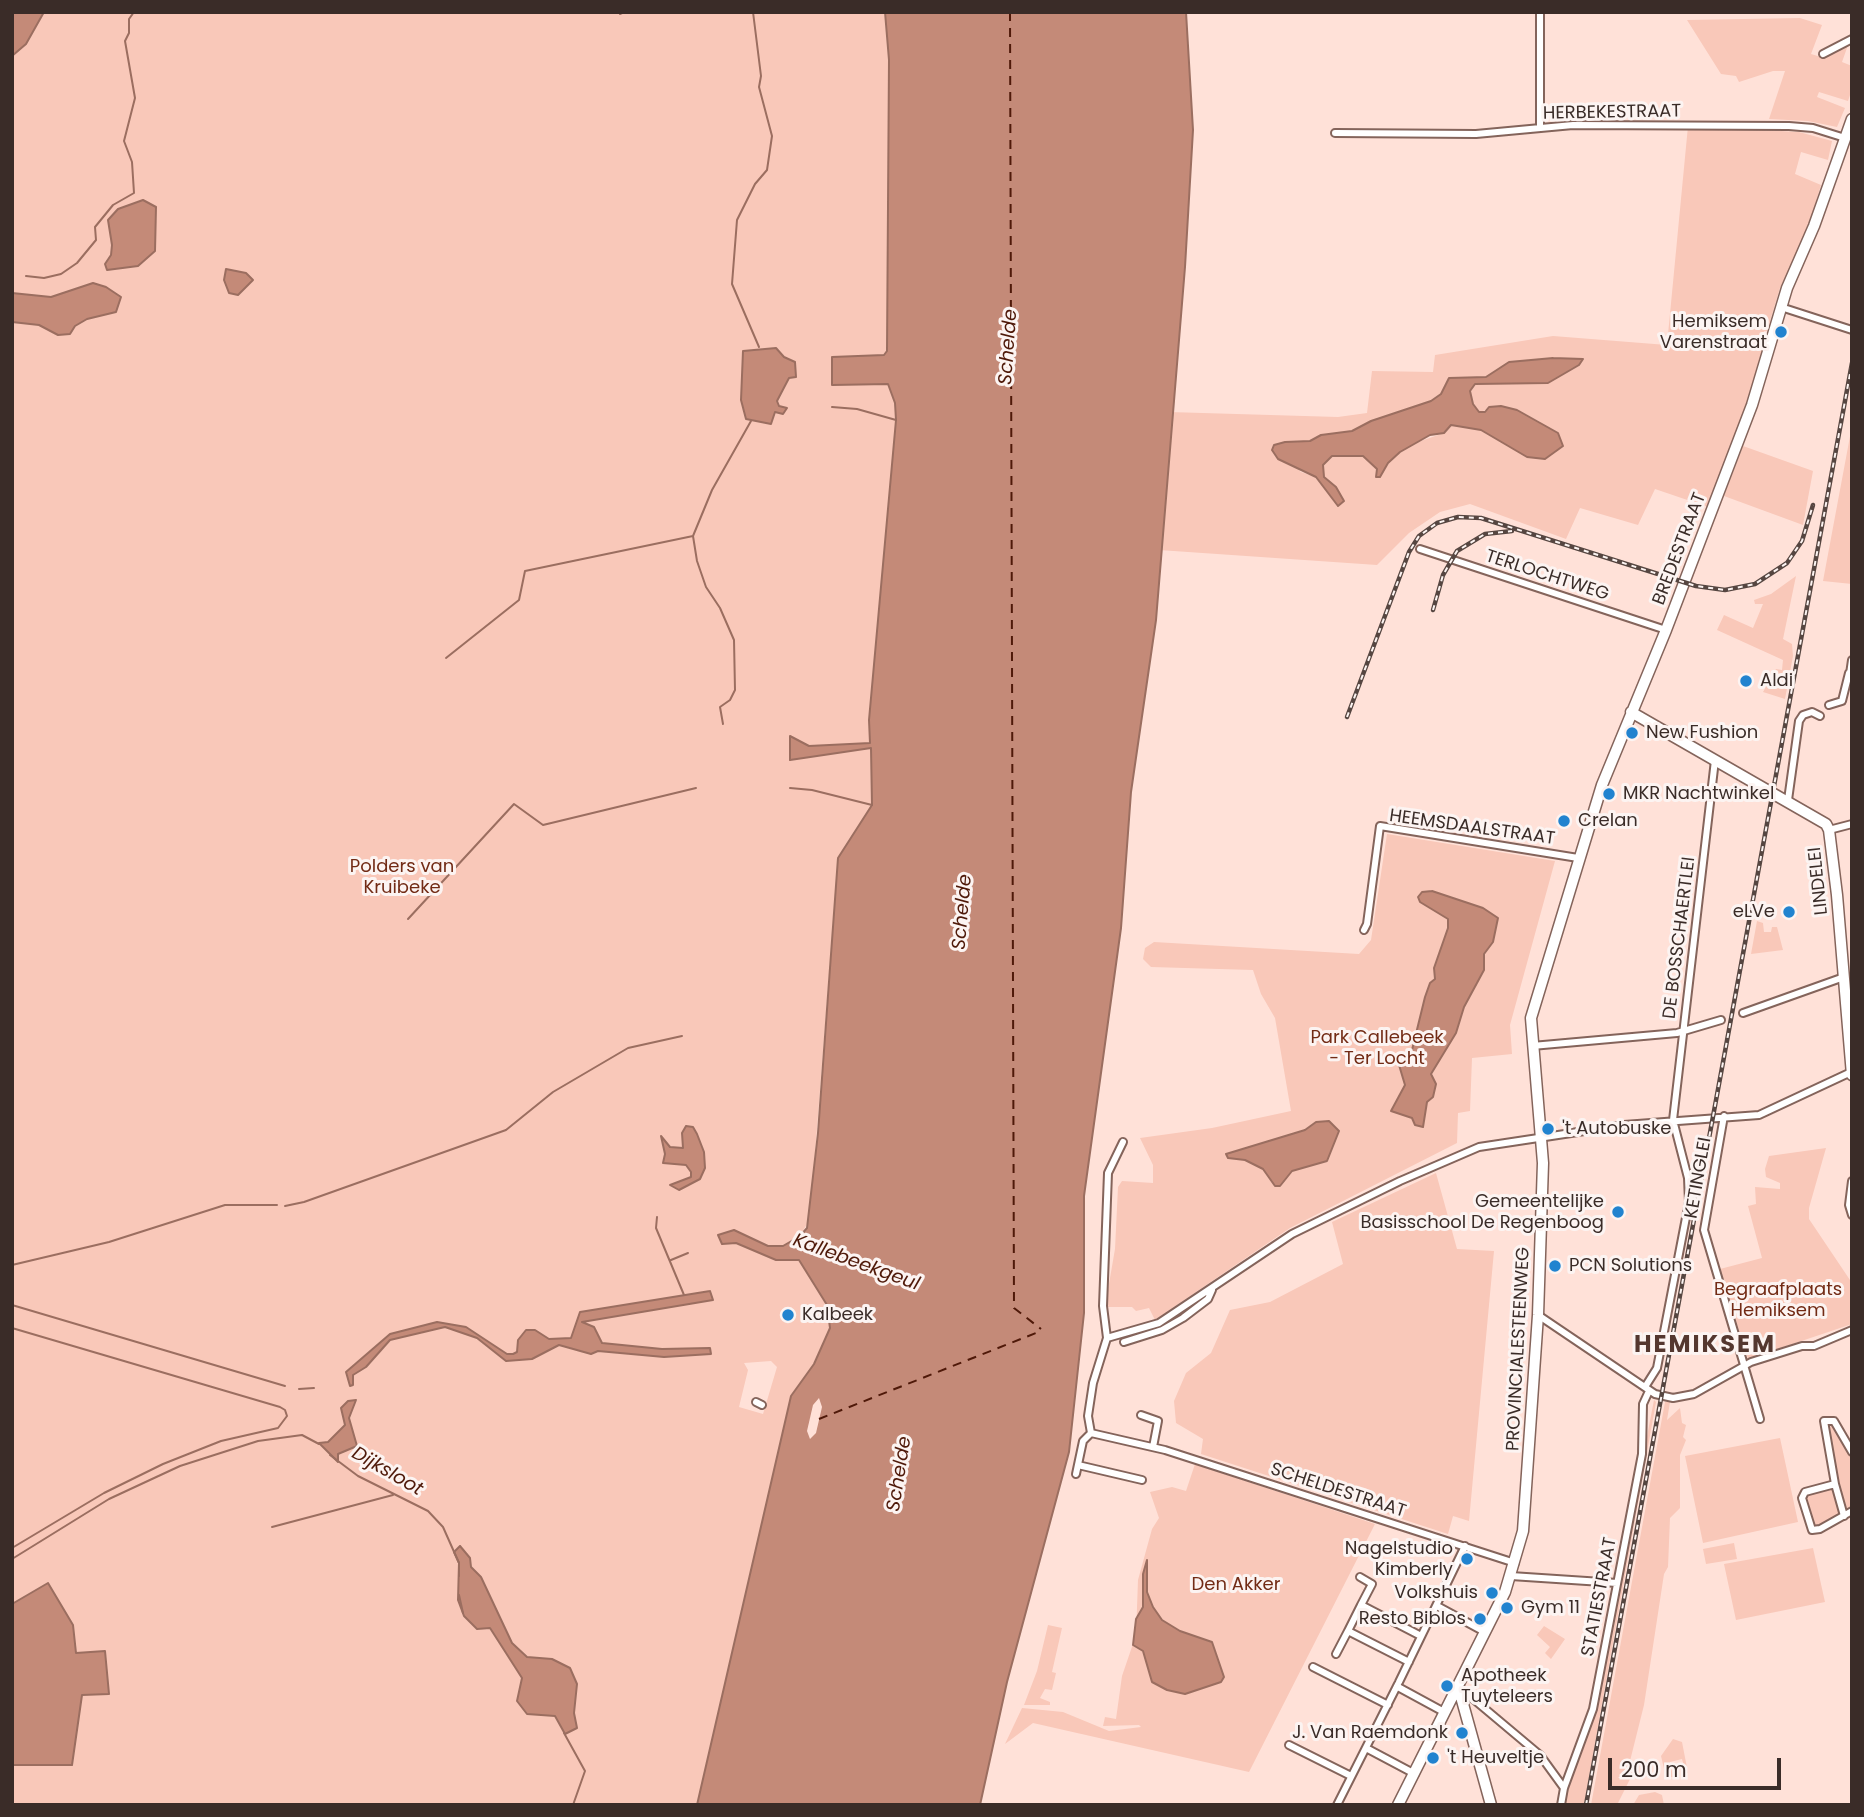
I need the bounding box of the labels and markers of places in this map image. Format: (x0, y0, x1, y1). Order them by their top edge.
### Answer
place label: Hemiksem Varenstraat (1660, 311, 1767, 354)
marker: Hemiksem Varenstraat (1773, 324, 1789, 340)
place label: Aldi (1760, 670, 1793, 692)
marker: Aldi (1738, 673, 1754, 689)
place label: New Fushion (1646, 722, 1758, 744)
marker: New Fushion (1624, 725, 1640, 741)
place label: MKR Nachtwinkel (1623, 783, 1774, 805)
marker: MKR Nachtwinkel (1601, 786, 1617, 802)
place label: Crelan (1578, 810, 1638, 832)
marker: Crelan (1556, 813, 1572, 829)
place label: eLVe (1733, 901, 1775, 923)
marker: eLVe (1781, 904, 1797, 920)
place label: 't Autobuske (1562, 1118, 1671, 1140)
marker: 't Autobuske (1540, 1121, 1556, 1137)
place label: Gemeentelijke Basisschool De Regenboog (1360, 1191, 1604, 1234)
marker: Gemeentelijke Basisschool De Regenboog (1610, 1204, 1626, 1220)
place label: PCN Solutions (1569, 1255, 1692, 1277)
marker: PCN Solutions (1547, 1258, 1563, 1274)
place label: Kalbeek (802, 1304, 873, 1326)
marker: Kalbeek (780, 1307, 796, 1323)
place label: Nagelstudio Kimberly (1345, 1538, 1453, 1580)
marker: Nagelstudio Kimberly (1459, 1551, 1475, 1567)
place label: Volkshuis (1394, 1582, 1478, 1604)
marker: Volkshuis (1484, 1585, 1500, 1601)
place label: Gym 11 (1521, 1597, 1580, 1619)
marker: Gym 11 (1499, 1600, 1515, 1616)
place label: Resto Biblos (1359, 1608, 1466, 1630)
marker: Resto Biblos (1472, 1611, 1488, 1627)
place label: Apotheek Tuyteleers (1461, 1665, 1553, 1708)
marker: Apotheek Tuyteleers (1439, 1678, 1455, 1694)
place label: J. Van Raemdonk (1292, 1722, 1448, 1744)
marker: J. Van Raemdonk (1454, 1725, 1470, 1741)
place label: 't Heuveltje (1447, 1747, 1544, 1769)
marker: 't Heuveltje (1425, 1750, 1441, 1766)

